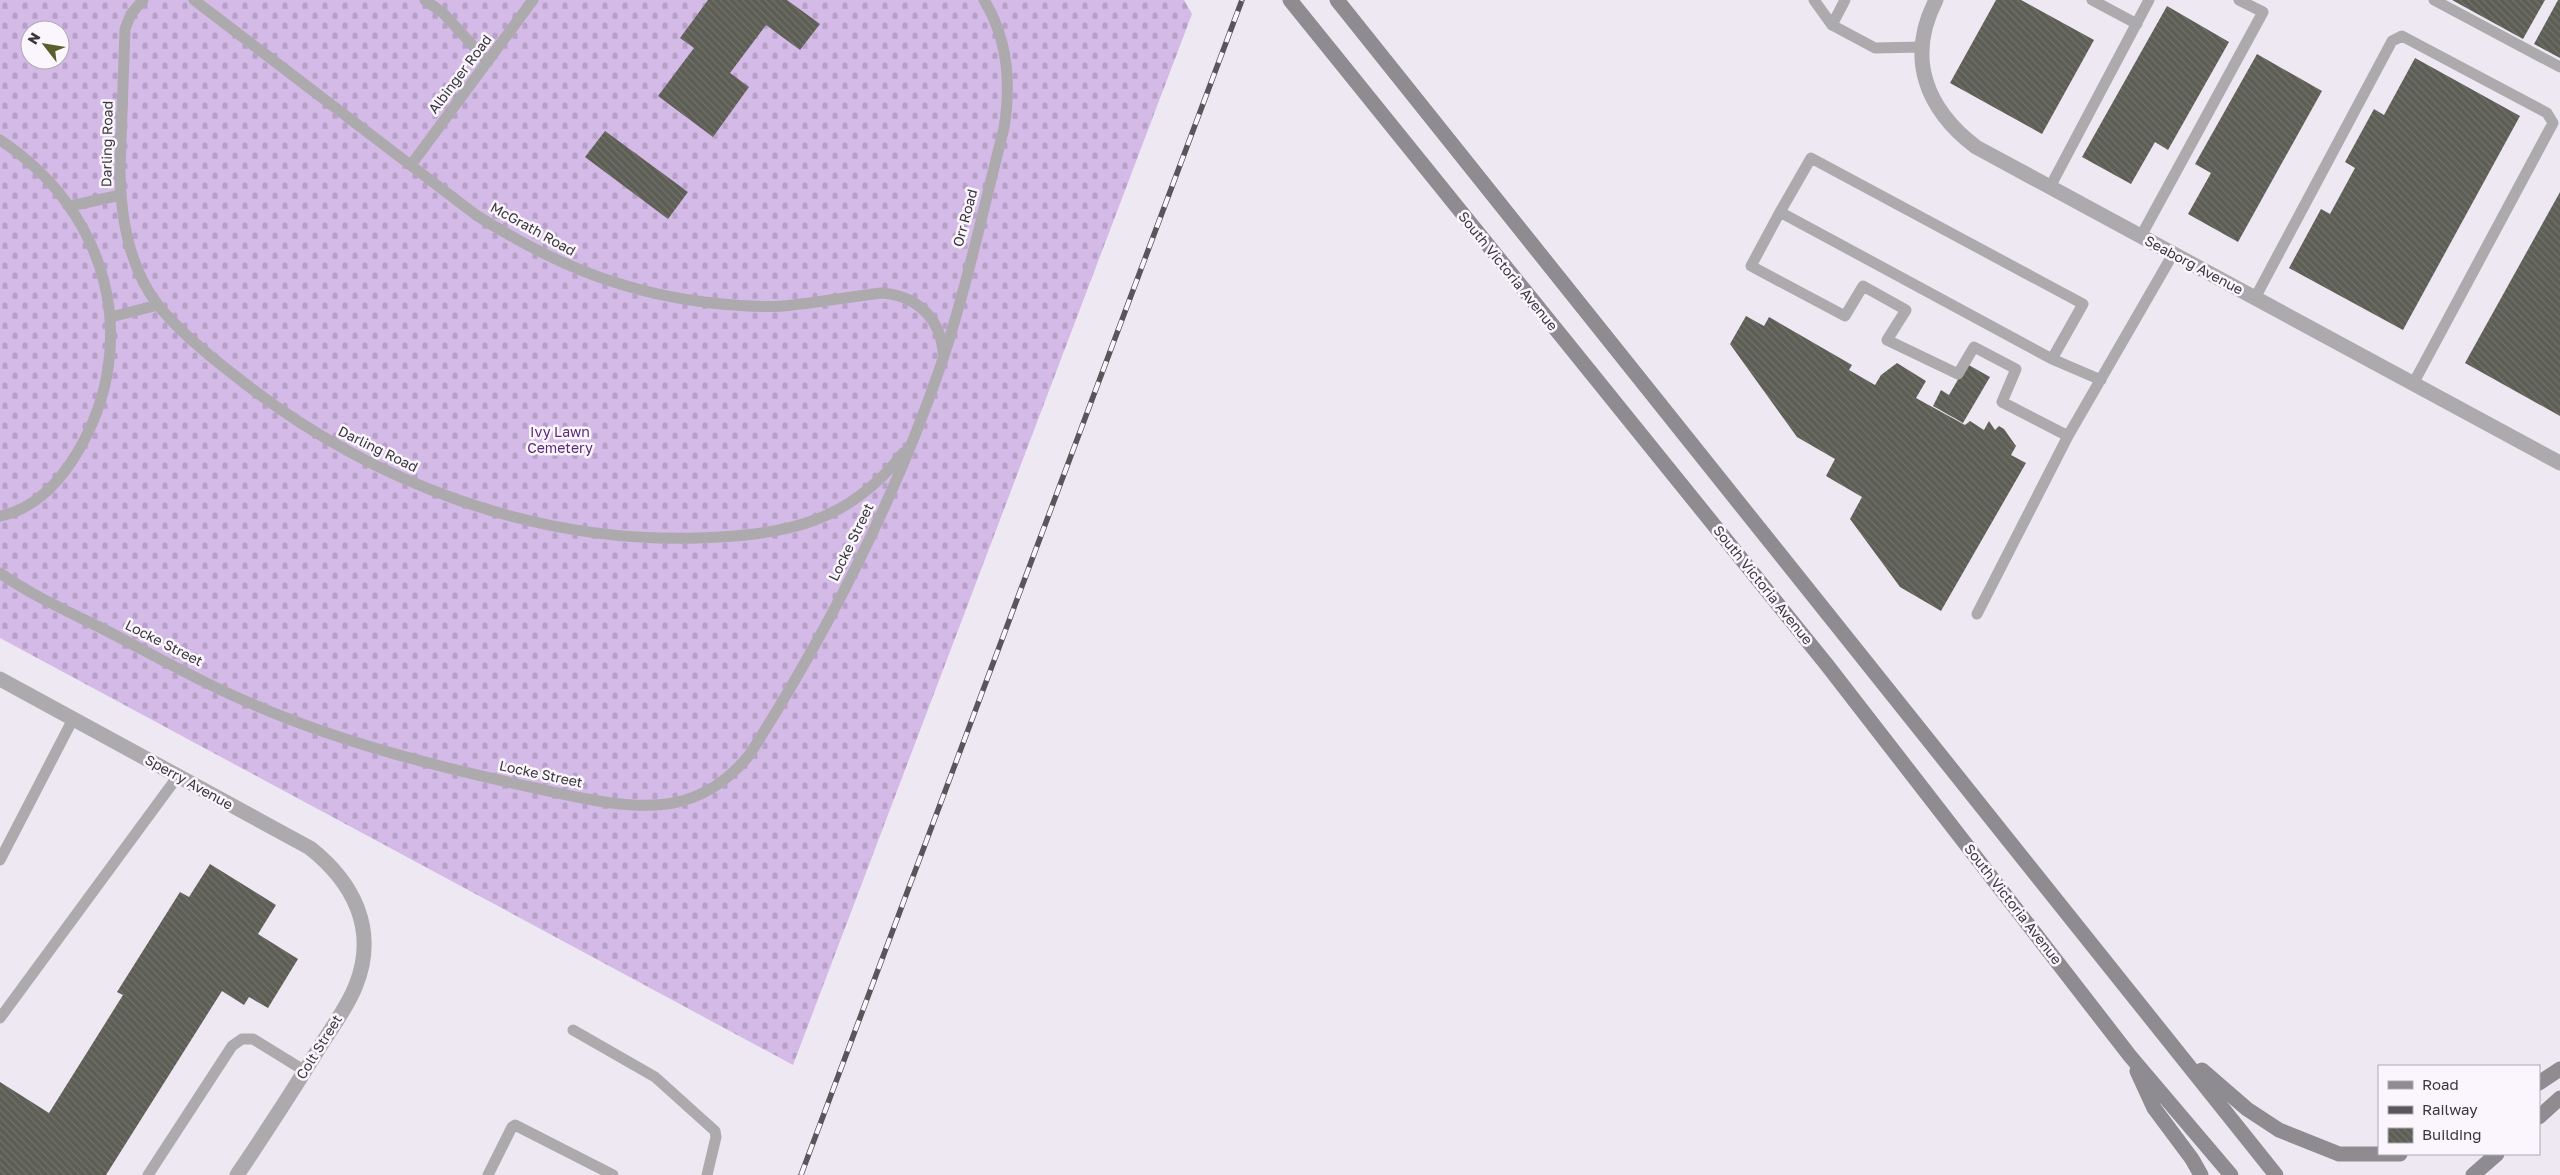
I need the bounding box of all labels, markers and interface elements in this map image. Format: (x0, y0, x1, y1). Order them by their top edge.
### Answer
north arrow (20, 20, 70, 70)
text: N (23, 29, 43, 47)
street label: Albinger Road (424, 31, 495, 117)
street label: Darling Road (97, 101, 116, 187)
street label: Orr Road (949, 187, 980, 249)
street label: McGrath Road (488, 198, 579, 259)
street label: South Victoria Avenue (1455, 208, 1562, 334)
street label: Seaborg Avenue (2142, 232, 2246, 298)
street label: Darling Road (336, 422, 421, 475)
park label: Ivy Lawn Cemetery (527, 423, 593, 456)
street label: Locke Street (824, 500, 877, 584)
street label: South Victoria Avenue (1710, 522, 1817, 648)
street label: Locke Street (123, 616, 206, 669)
street label: Sperry Avenue (142, 750, 236, 813)
street label: Locke Street (498, 756, 584, 791)
street label: South Victoria Avenue (1961, 840, 2066, 967)
street label: Colt Street (292, 1011, 345, 1082)
legend (2378, 1065, 2540, 1155)
text: Road (2422, 1075, 2459, 1093)
text: Railway (2422, 1100, 2478, 1118)
text: Building (2422, 1125, 2482, 1143)

